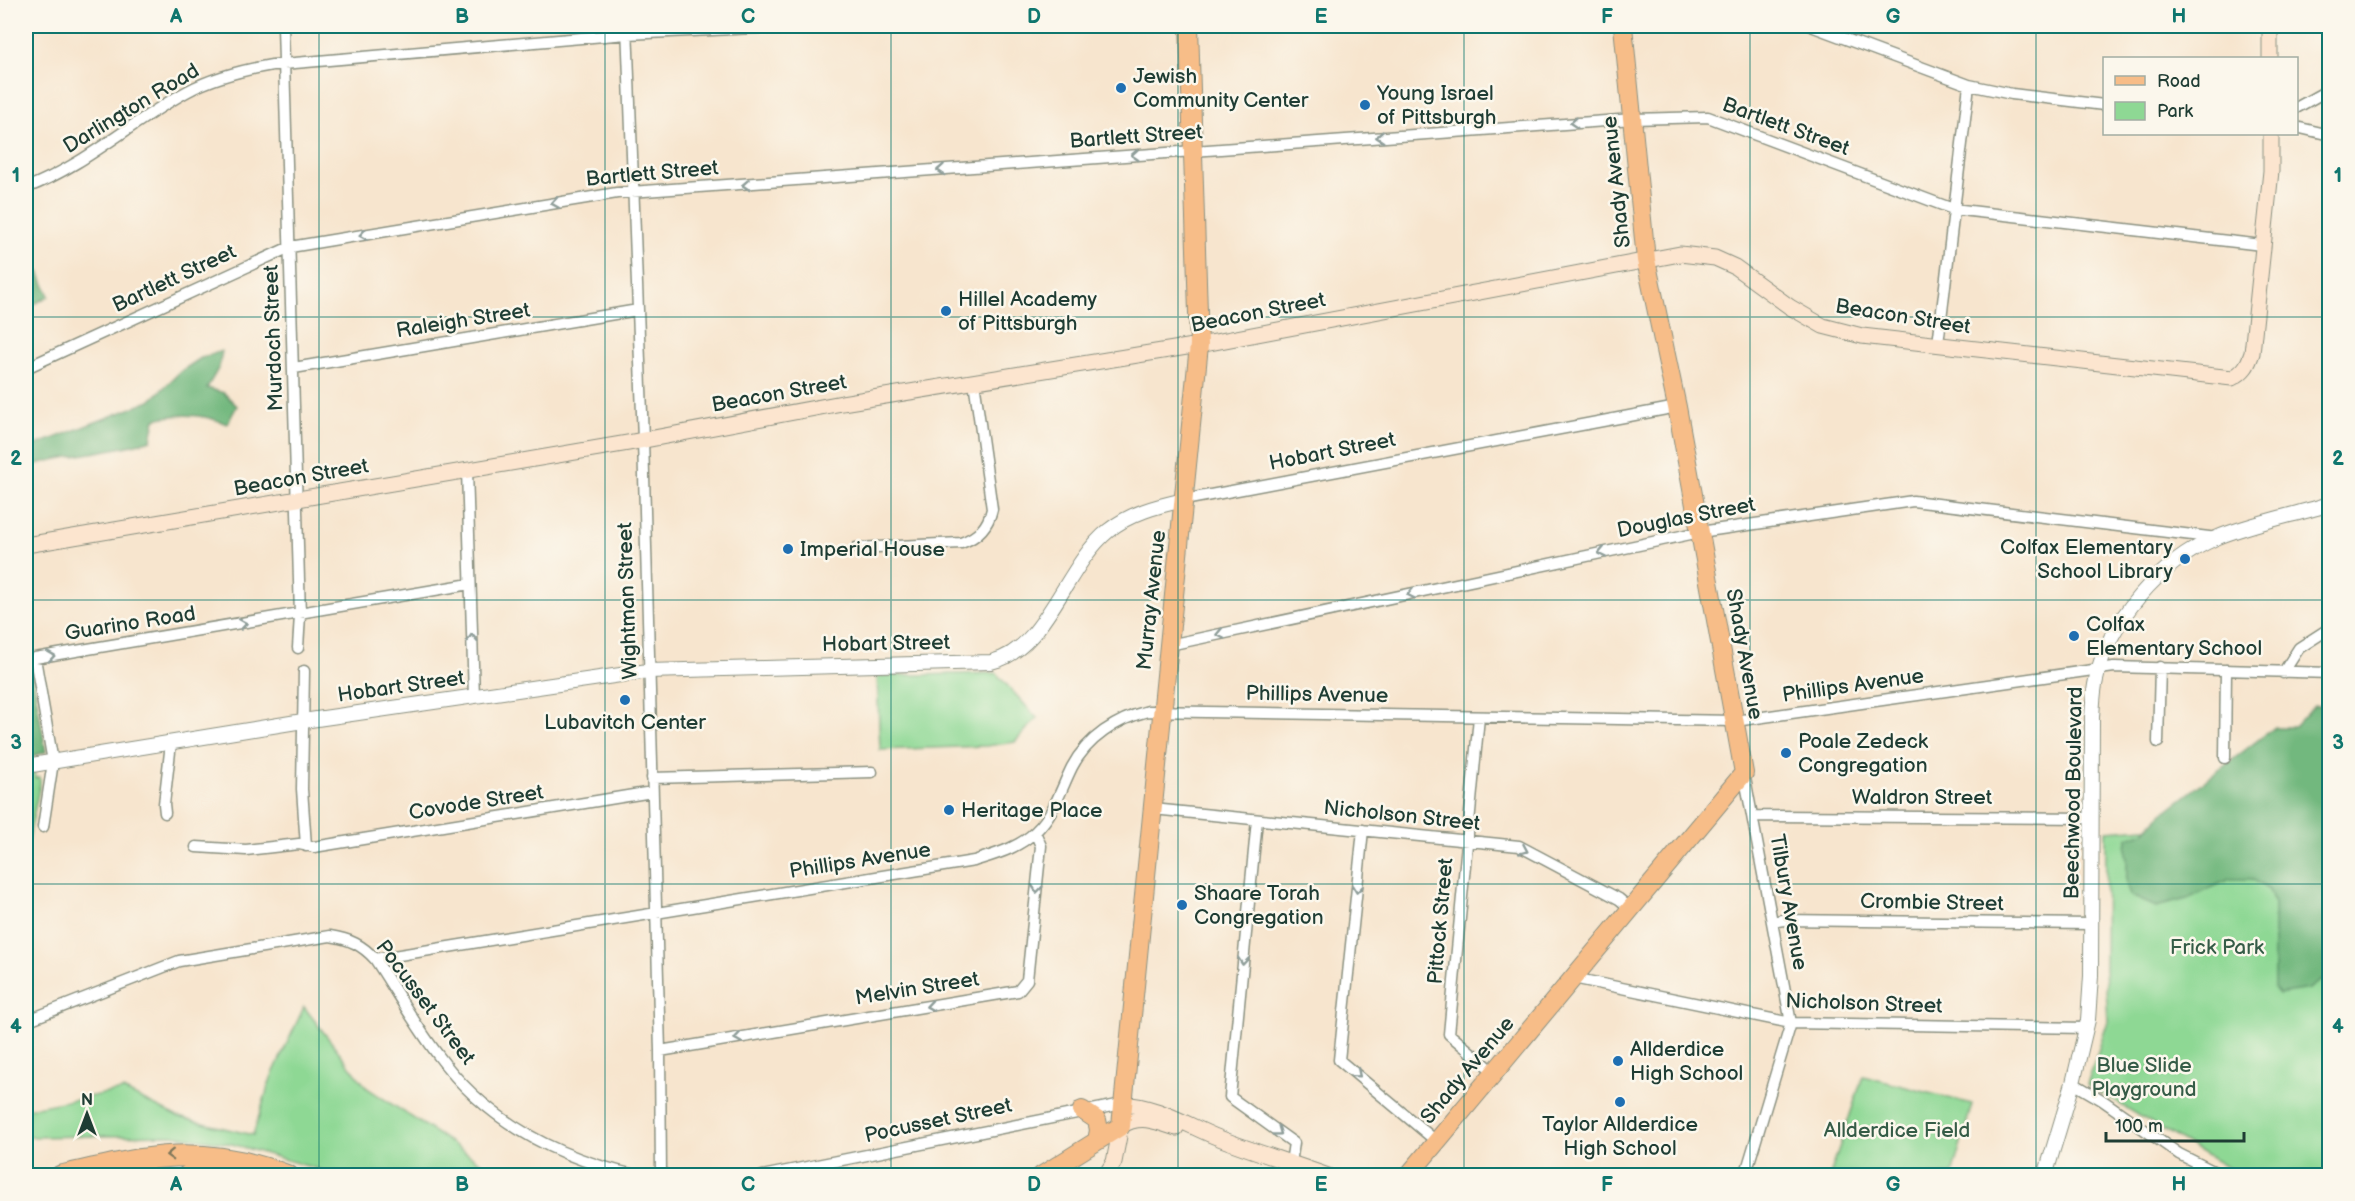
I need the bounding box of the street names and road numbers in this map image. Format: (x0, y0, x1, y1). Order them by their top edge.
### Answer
street label: Darlington Road (59, 58, 204, 159)
street label: Bartlett Street (1719, 92, 1853, 161)
street label: Shady Avenue (1597, 115, 1636, 249)
street label: Bartlett Street (1069, 119, 1204, 154)
street label: Bartlett Street (585, 155, 720, 192)
street label: Bartlett Street (109, 239, 240, 318)
street label: Murdoch Street (258, 264, 289, 412)
street label: Beacon Street (1189, 287, 1328, 338)
street label: Beacon Street (1834, 293, 1973, 340)
street label: Raleigh Street (394, 297, 532, 343)
street label: Beacon Street (710, 369, 849, 418)
street label: Hobart Street (1267, 427, 1398, 476)
street label: Beacon Street (232, 453, 371, 502)
street label: Douglas Street (1615, 492, 1758, 543)
street label: Wightman Street (612, 521, 643, 680)
street label: Murray Avenue (1132, 529, 1171, 671)
street label: Shady Avenue (1721, 587, 1768, 722)
street label: Guarino Road (63, 601, 197, 646)
street label: Hobart Street (822, 630, 951, 657)
street label: Phillips Avenue (1781, 663, 1925, 708)
street label: Hobart Street (336, 665, 467, 708)
street label: Phillips Avenue (1245, 681, 1389, 708)
street label: Beechwood Boulevard (2059, 686, 2088, 900)
street label: Covode Street (407, 779, 546, 825)
street label: Waldron Street (1852, 785, 1993, 810)
street label: Nicholson Street (1322, 795, 1482, 836)
street label: Tilbury Avenue (1764, 832, 1813, 972)
street label: Phillips Avenue (788, 837, 933, 884)
street label: Pittock Street (1423, 856, 1459, 985)
street label: Crombie Street (1860, 889, 2005, 916)
street label: Pocusset Street (371, 935, 481, 1070)
street label: Melvin Street (853, 966, 981, 1011)
street label: Nicholson Street (1785, 988, 1944, 1019)
street label: Shady Avenue (1415, 1012, 1520, 1129)
street label: Pocusset Street (862, 1093, 1014, 1148)

